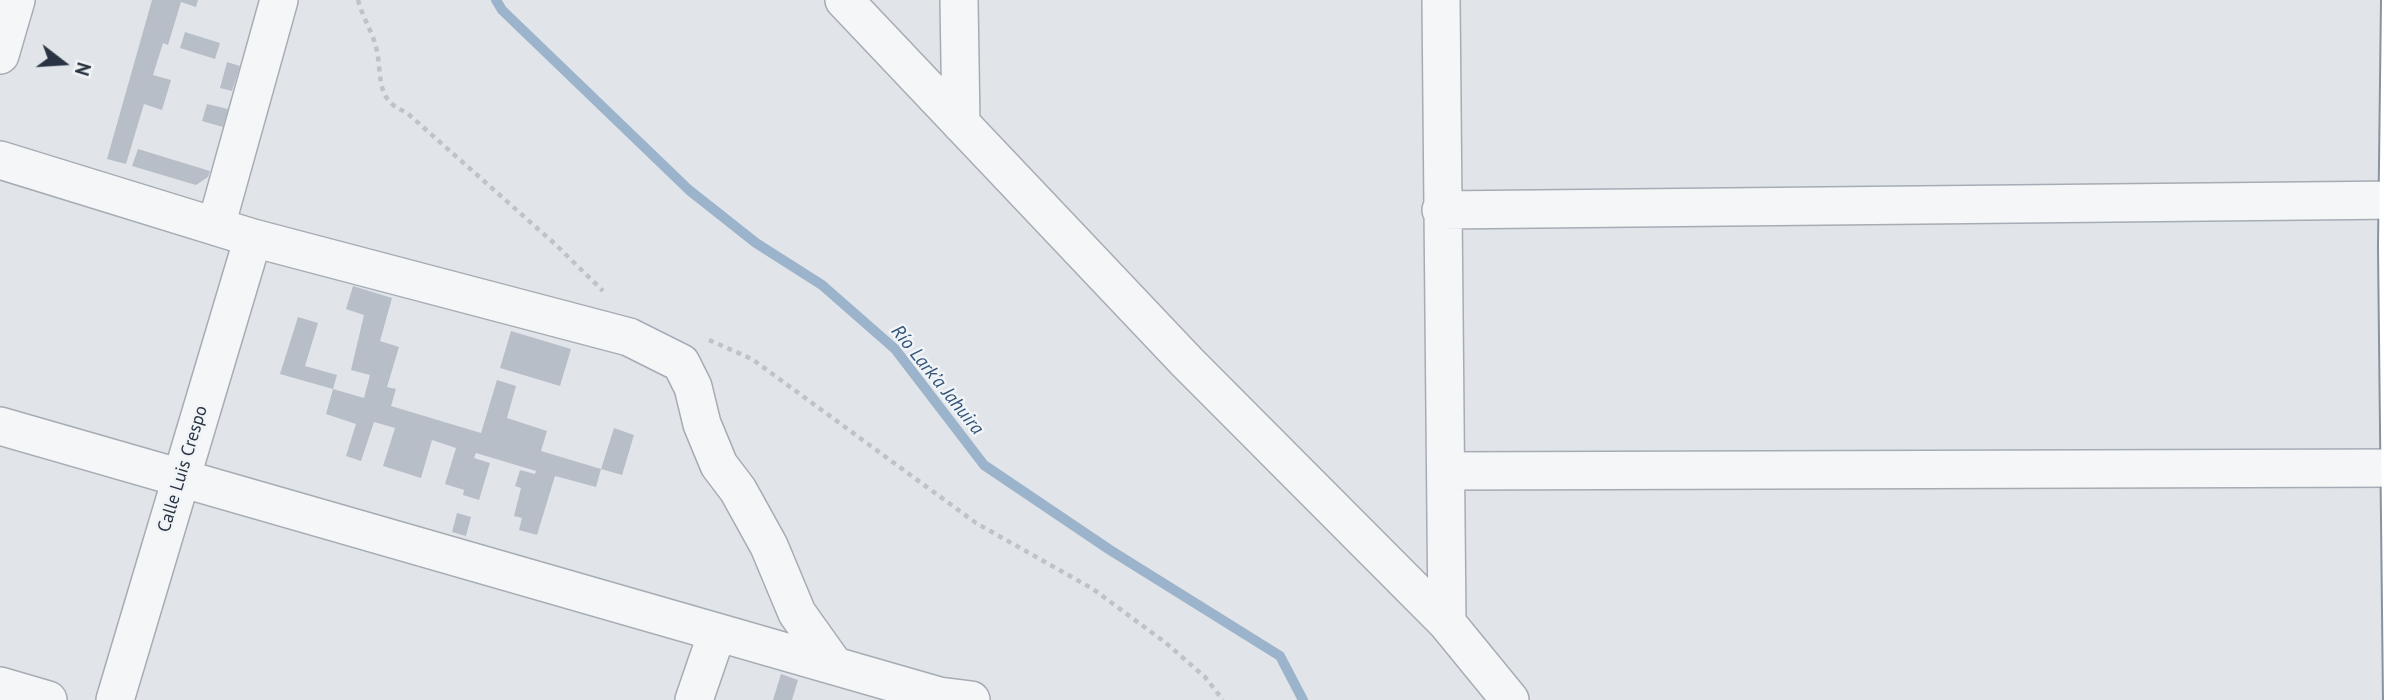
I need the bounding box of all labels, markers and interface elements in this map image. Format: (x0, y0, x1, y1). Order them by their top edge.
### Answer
north arrow (28, 28, 98, 98)
text: N (70, 60, 96, 79)
water label: Río Lark’a Jahuira (886, 321, 988, 439)
street label: Calle Luis Crespo (153, 403, 213, 535)

